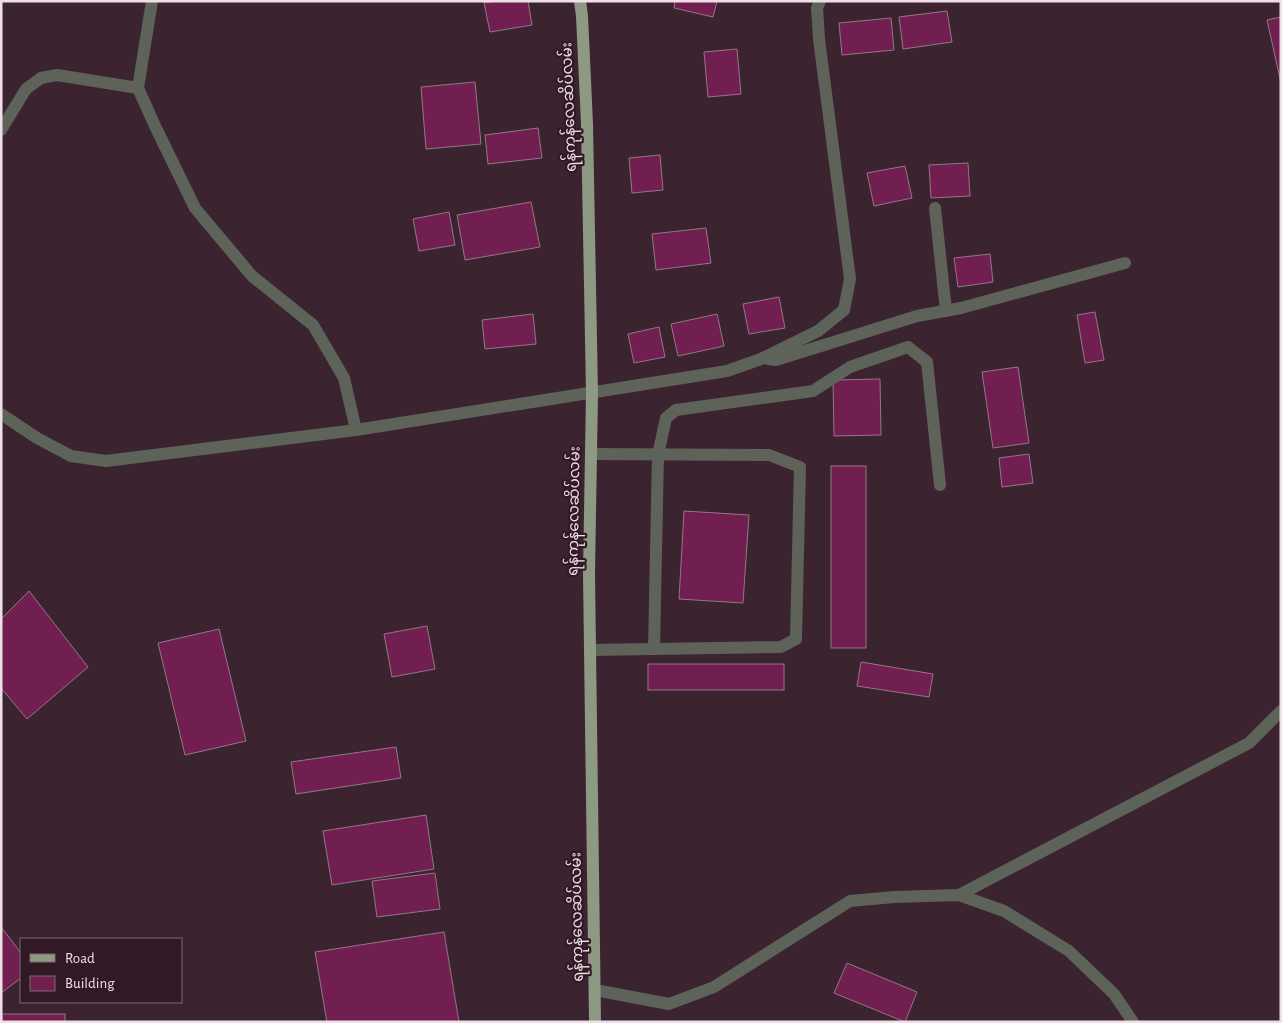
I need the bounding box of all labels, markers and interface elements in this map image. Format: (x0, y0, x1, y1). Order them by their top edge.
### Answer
street label: ရန်ကုန်လေဆိပ်လမ်း (556, 42, 583, 172)
street label: ရန်ကုန်လေဆိပ်လမ်း (562, 446, 587, 576)
street label: ရန်ကုန်လေဆိပ်လမ်း (565, 852, 590, 982)
legend (20, 938, 182, 1003)
text: Road (65, 951, 95, 966)
text: Building (65, 976, 115, 991)

